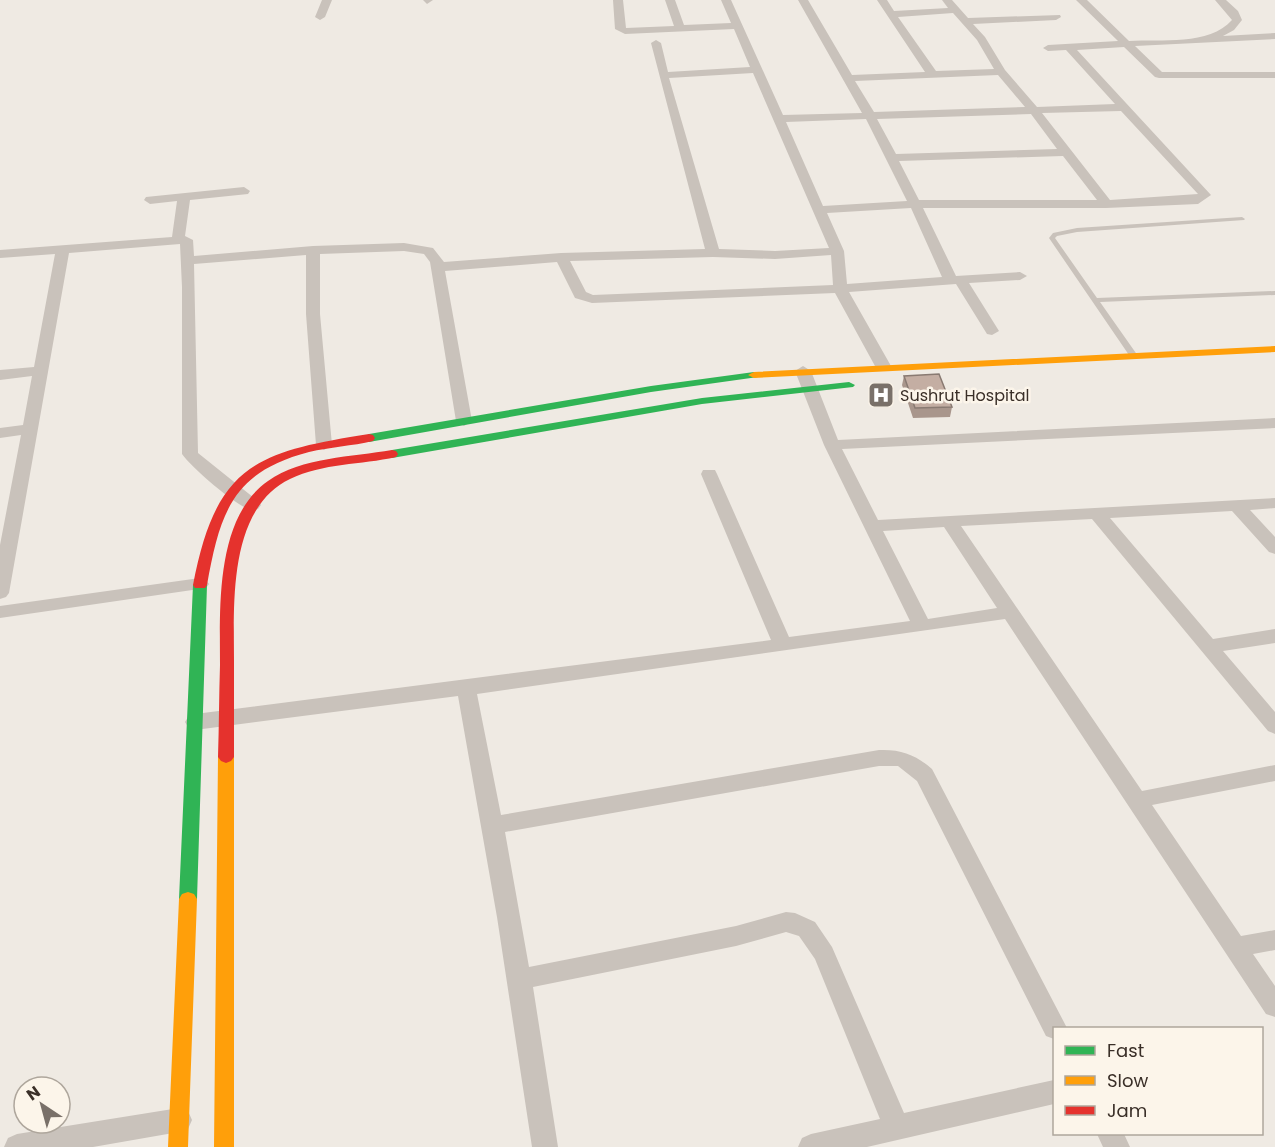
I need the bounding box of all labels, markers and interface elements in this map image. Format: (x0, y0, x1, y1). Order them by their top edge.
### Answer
hospital icon: Sushrut Hospital (866, 380, 896, 410)
place label: Sushrut Hospital (900, 384, 1030, 407)
legend (1053, 1027, 1263, 1135)
text: Fast (1107, 1038, 1144, 1063)
text: Slow (1107, 1068, 1149, 1093)
north arrow (12, 1075, 72, 1135)
text: N (22, 1080, 45, 1106)
text: Jam (1107, 1098, 1147, 1123)

